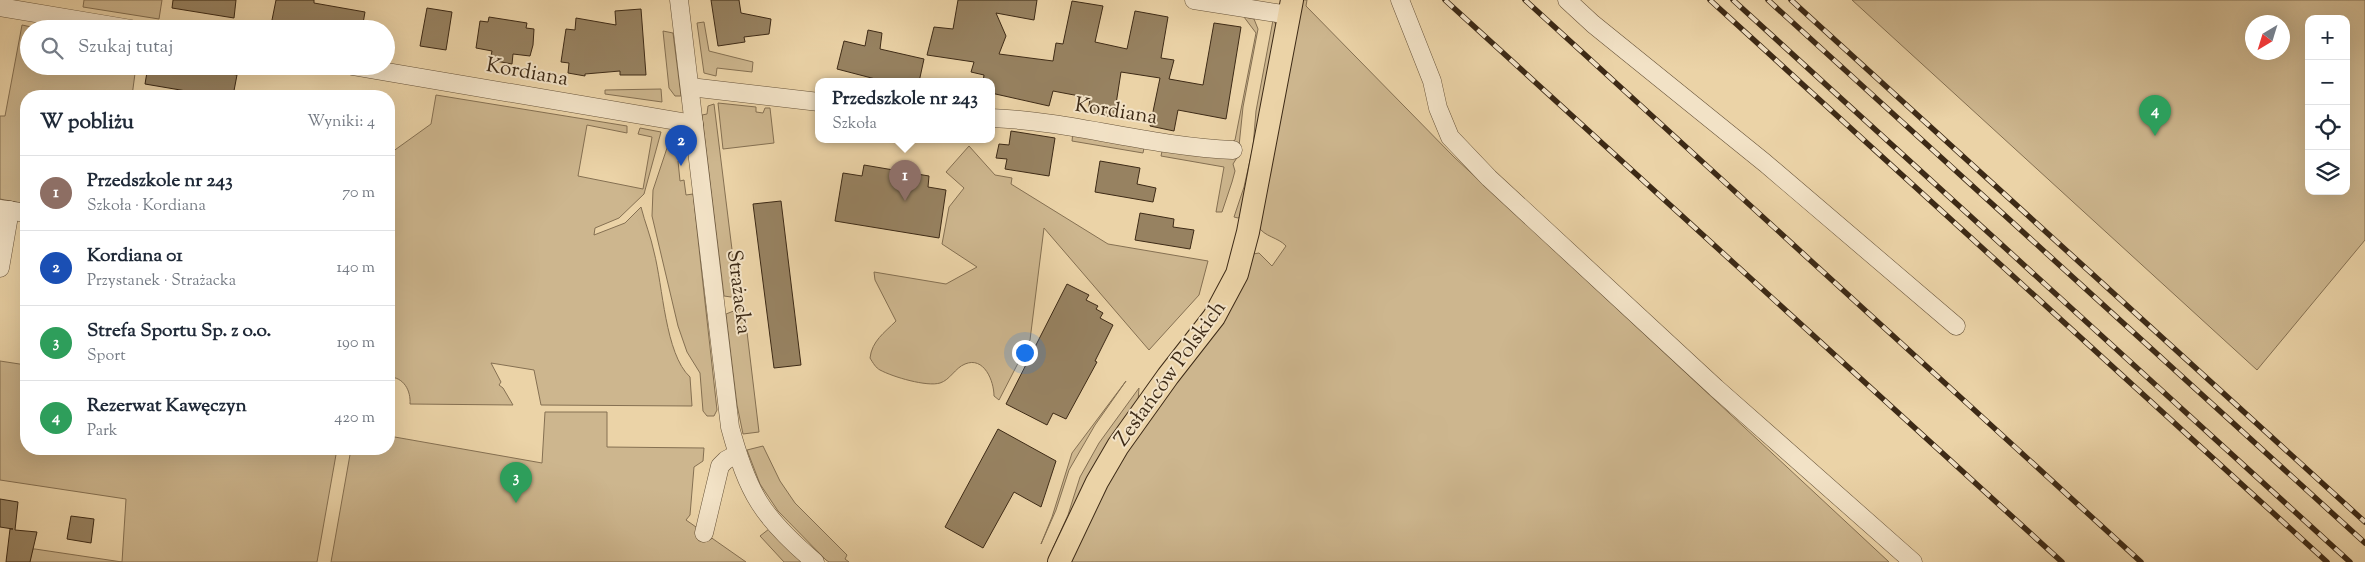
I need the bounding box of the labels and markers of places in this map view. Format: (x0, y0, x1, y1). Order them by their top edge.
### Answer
pin: 4 (2139, 95, 2171, 136)
pin: 2 (665, 125, 697, 166)
pin: 1 (889, 160, 921, 201)
pin: 3 (500, 462, 532, 503)

